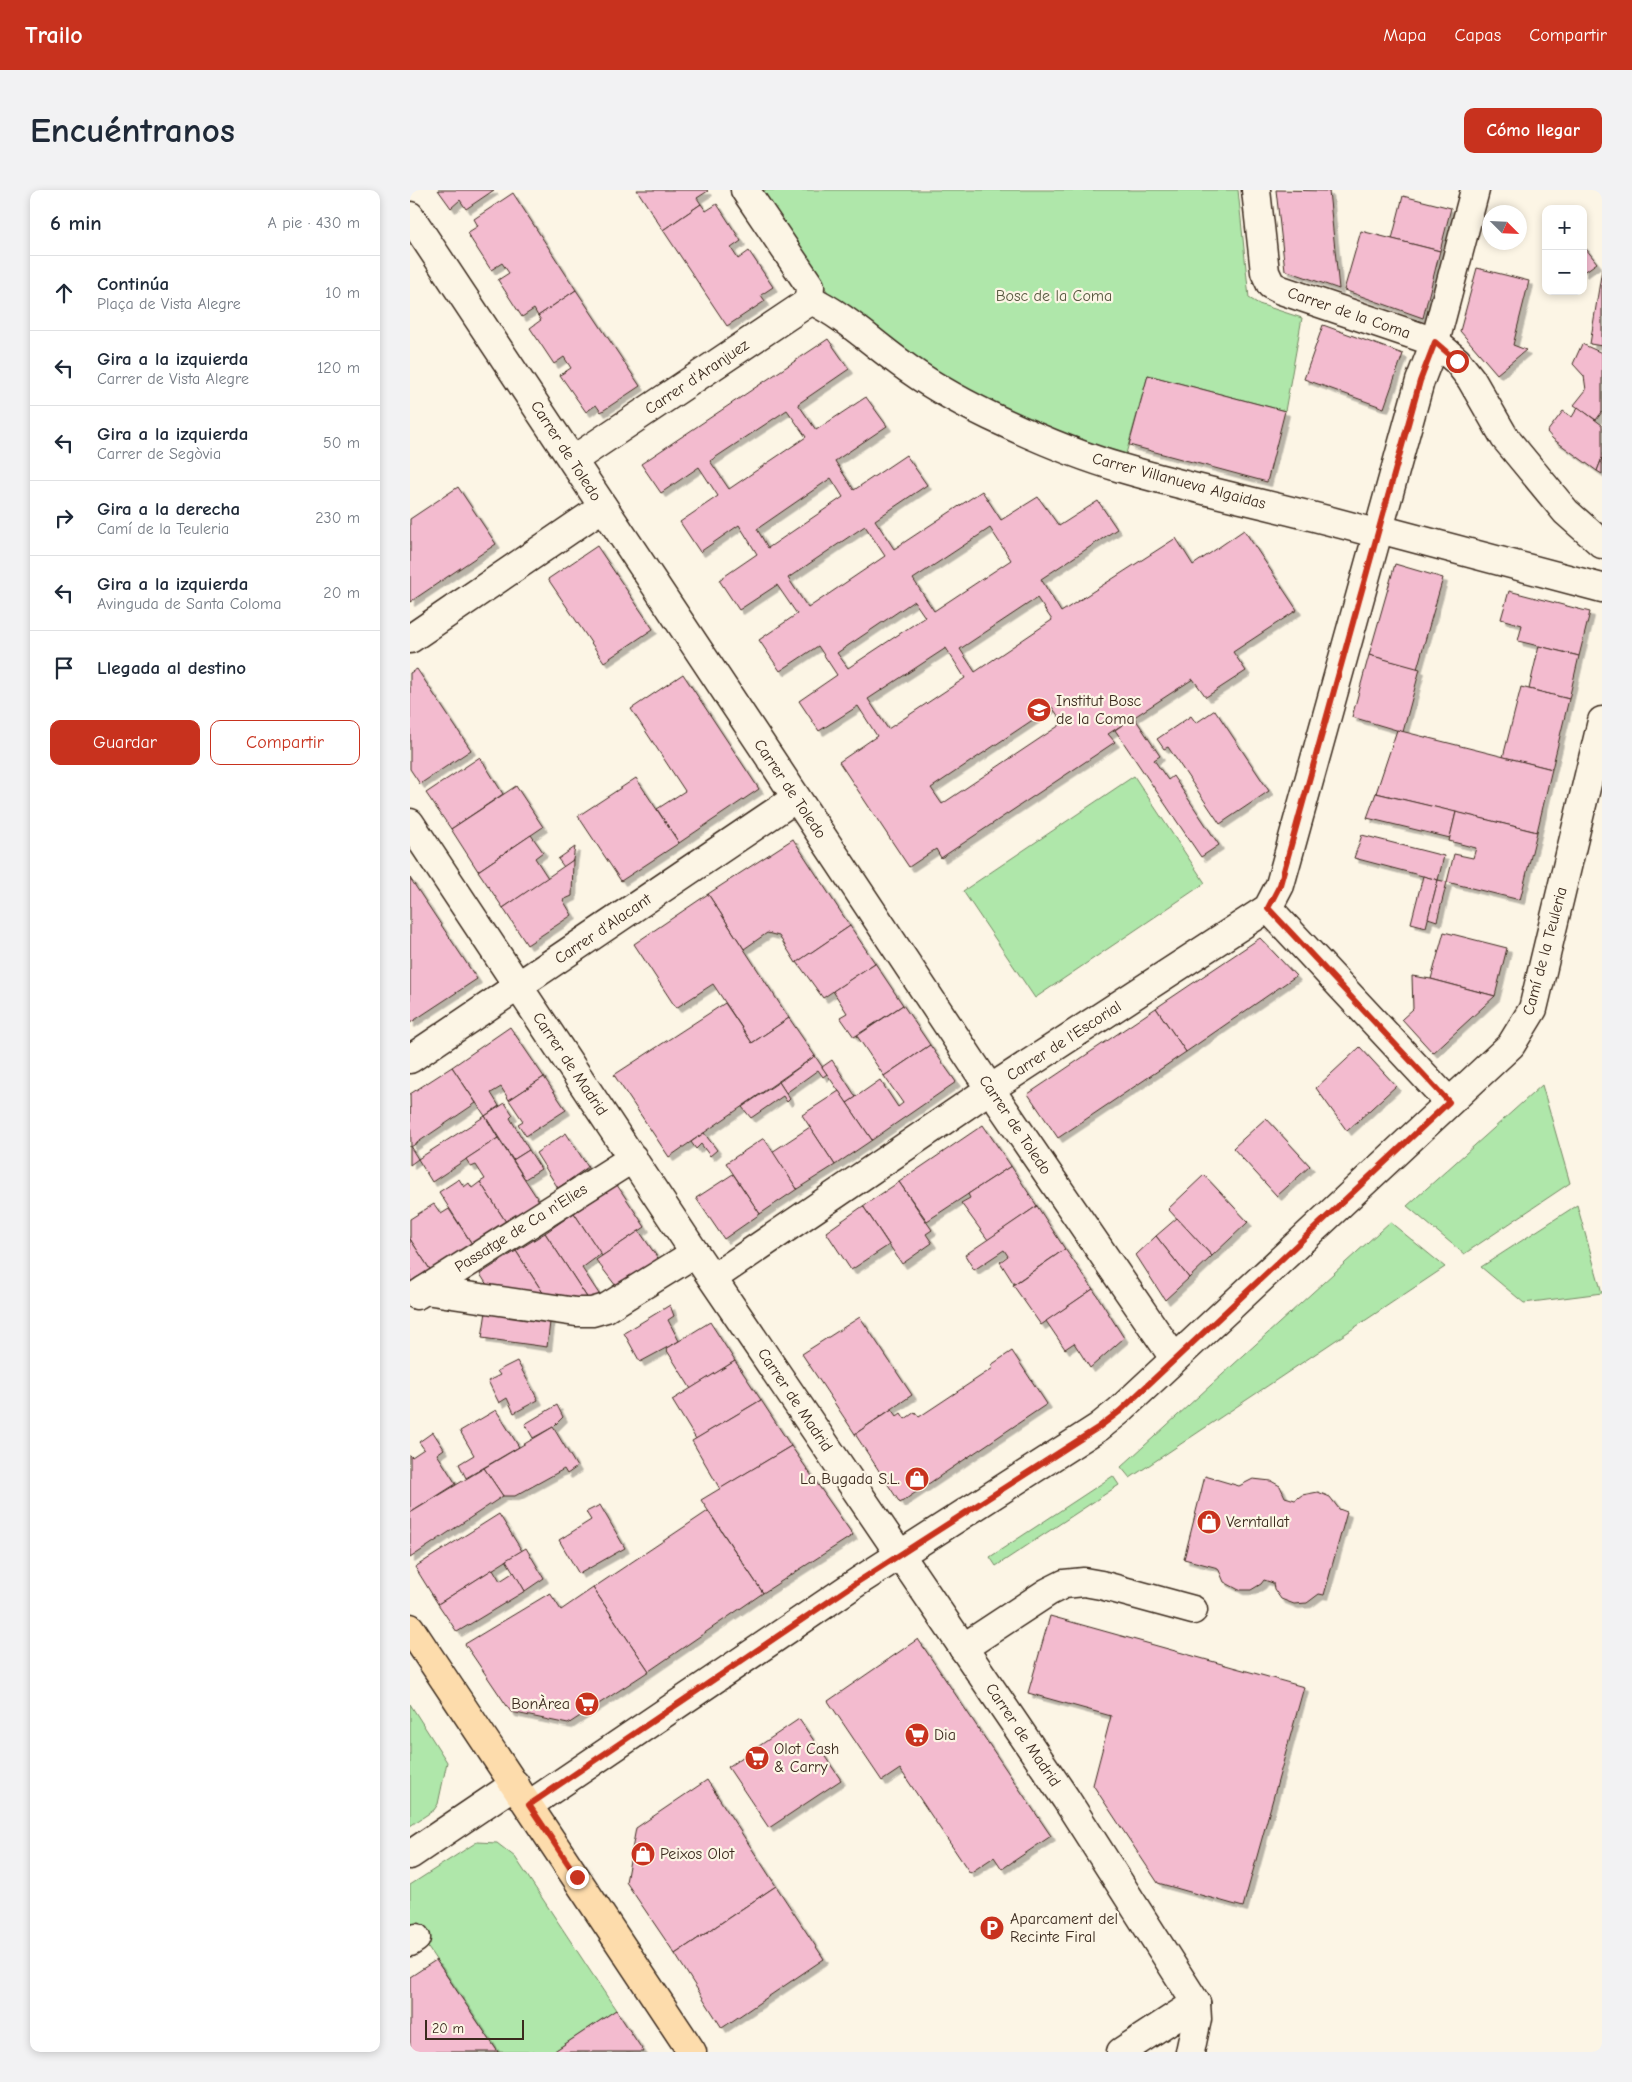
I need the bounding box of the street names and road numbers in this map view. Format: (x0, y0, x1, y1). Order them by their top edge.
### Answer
street label: Carrer de la Coma (1285, 284, 1413, 342)
street label: Carrer d'Aranjuez (642, 336, 752, 418)
street label: Carrer de Toledo (527, 398, 605, 504)
street label: Carrer Villanueva Algaidas (1090, 449, 1268, 513)
street label: Carrer de Toledo (750, 736, 830, 842)
street label: Camí de la Teuleria (1519, 885, 1571, 1017)
street label: Carrer d'Alacant (551, 890, 655, 968)
street label: Carrer de l'Escorial (1003, 997, 1125, 1085)
street label: Carrer de Madrid (529, 1009, 611, 1119)
street label: Carrer de Toledo (975, 1072, 1055, 1178)
street label: Passatge de Ca n'Elies (451, 1180, 591, 1276)
street label: Carrer de Madrid (754, 1345, 836, 1455)
street label: Carrer de Madrid (982, 1680, 1064, 1790)

